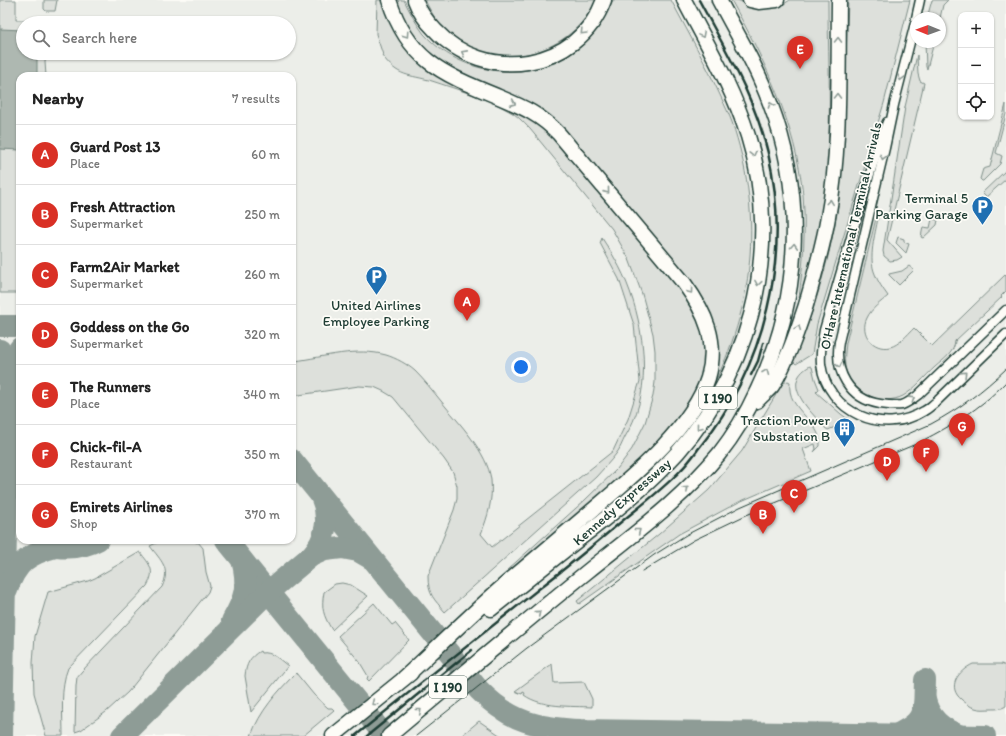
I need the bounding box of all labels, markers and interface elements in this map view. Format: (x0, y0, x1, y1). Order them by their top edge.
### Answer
north arrow (910, 12, 946, 48)
map controls (958, 12, 994, 120)
button: + (958, 12, 994, 48)
search box (16, 16, 296, 60)
icon: search (30, 27, 52, 49)
one-way arrow (580, 27, 588, 35)
text: Search here (62, 29, 137, 47)
one-way arrow (697, 30, 705, 38)
one-way arrow (401, 31, 409, 38)
pin: E (787, 36, 813, 69)
one-way arrow (834, 37, 843, 43)
button: − (958, 48, 994, 84)
one-way arrow (461, 50, 469, 57)
one-way arrow (897, 74, 906, 81)
button: locate (958, 84, 994, 120)
text: Nearby (32, 88, 84, 108)
text: 7 results (232, 91, 280, 106)
one-way arrow (833, 93, 842, 99)
one-way arrow (509, 98, 517, 106)
one-way arrow (767, 102, 775, 109)
street label: O'Hare International Terminal Arrivals (817, 121, 885, 351)
text: Guard Post 13 (70, 138, 160, 156)
text: A (41, 147, 49, 162)
text: 60 m (251, 147, 280, 162)
one-way arrow (748, 150, 757, 157)
one-way arrow (880, 153, 888, 160)
text: Place (70, 156, 100, 171)
one-way arrow (602, 186, 609, 193)
place label: Terminal 5 Parking Garage (875, 190, 968, 223)
parking icon: Terminal 5 Parking Garage (970, 193, 996, 226)
text: Fresh Attraction (70, 198, 175, 216)
one-way arrow (826, 199, 835, 206)
text: B (41, 207, 49, 222)
text: 250 m (244, 207, 280, 222)
text: Supermarket (70, 216, 143, 231)
one-way arrow (789, 243, 798, 249)
text: Farm2Air Market (70, 258, 180, 276)
parking icon: United Airlines Employee Parking (363, 264, 389, 297)
text: C (41, 267, 49, 282)
text: 260 m (244, 267, 280, 282)
text: Supermarket (70, 276, 143, 291)
one-way arrow (754, 280, 763, 286)
one-way arrow (685, 287, 693, 294)
pin: A (454, 288, 480, 321)
place label: United Airlines Employee Parking (323, 297, 430, 330)
text: Goddess on the Go (70, 318, 189, 336)
one-way arrow (793, 325, 801, 333)
text: D (41, 327, 49, 342)
text: 320 m (244, 327, 280, 342)
text: Supermarket (70, 336, 143, 351)
your location (511, 357, 531, 377)
one-way arrow (834, 361, 843, 368)
one-way arrow (761, 369, 769, 376)
one-way arrow (959, 371, 967, 379)
text: The Runners (70, 378, 151, 396)
text: E (41, 387, 49, 402)
text: 340 m (243, 387, 280, 402)
road number: I 190 (699, 387, 737, 409)
text: Place (70, 396, 100, 411)
one-way arrow (907, 397, 914, 404)
place label: Traction Power Substation B (740, 412, 830, 445)
pin: G (949, 413, 975, 446)
building icon: Traction Power Substation B (832, 415, 858, 448)
one-way arrow (696, 423, 703, 430)
text: Chick-fil-A (70, 438, 142, 456)
pin: F (913, 439, 939, 472)
text: F (42, 447, 48, 462)
text: 350 m (244, 447, 280, 462)
pin: D (874, 448, 900, 481)
street label: Kennedy Expressway (569, 454, 675, 549)
text: Restaurant (70, 456, 132, 471)
pin: C (781, 480, 807, 513)
one-way arrow (682, 487, 689, 494)
text: Emirets Airlines (70, 498, 173, 516)
pin: B (750, 501, 776, 534)
text: G (41, 507, 49, 522)
text: 370 m (245, 507, 280, 522)
text: Shop (70, 516, 97, 531)
one-way arrow (634, 529, 641, 536)
one-way arrow (533, 610, 540, 617)
road number: I 190 (429, 676, 467, 698)
one-way arrow (372, 698, 379, 705)
one-way arrow (414, 709, 421, 716)

